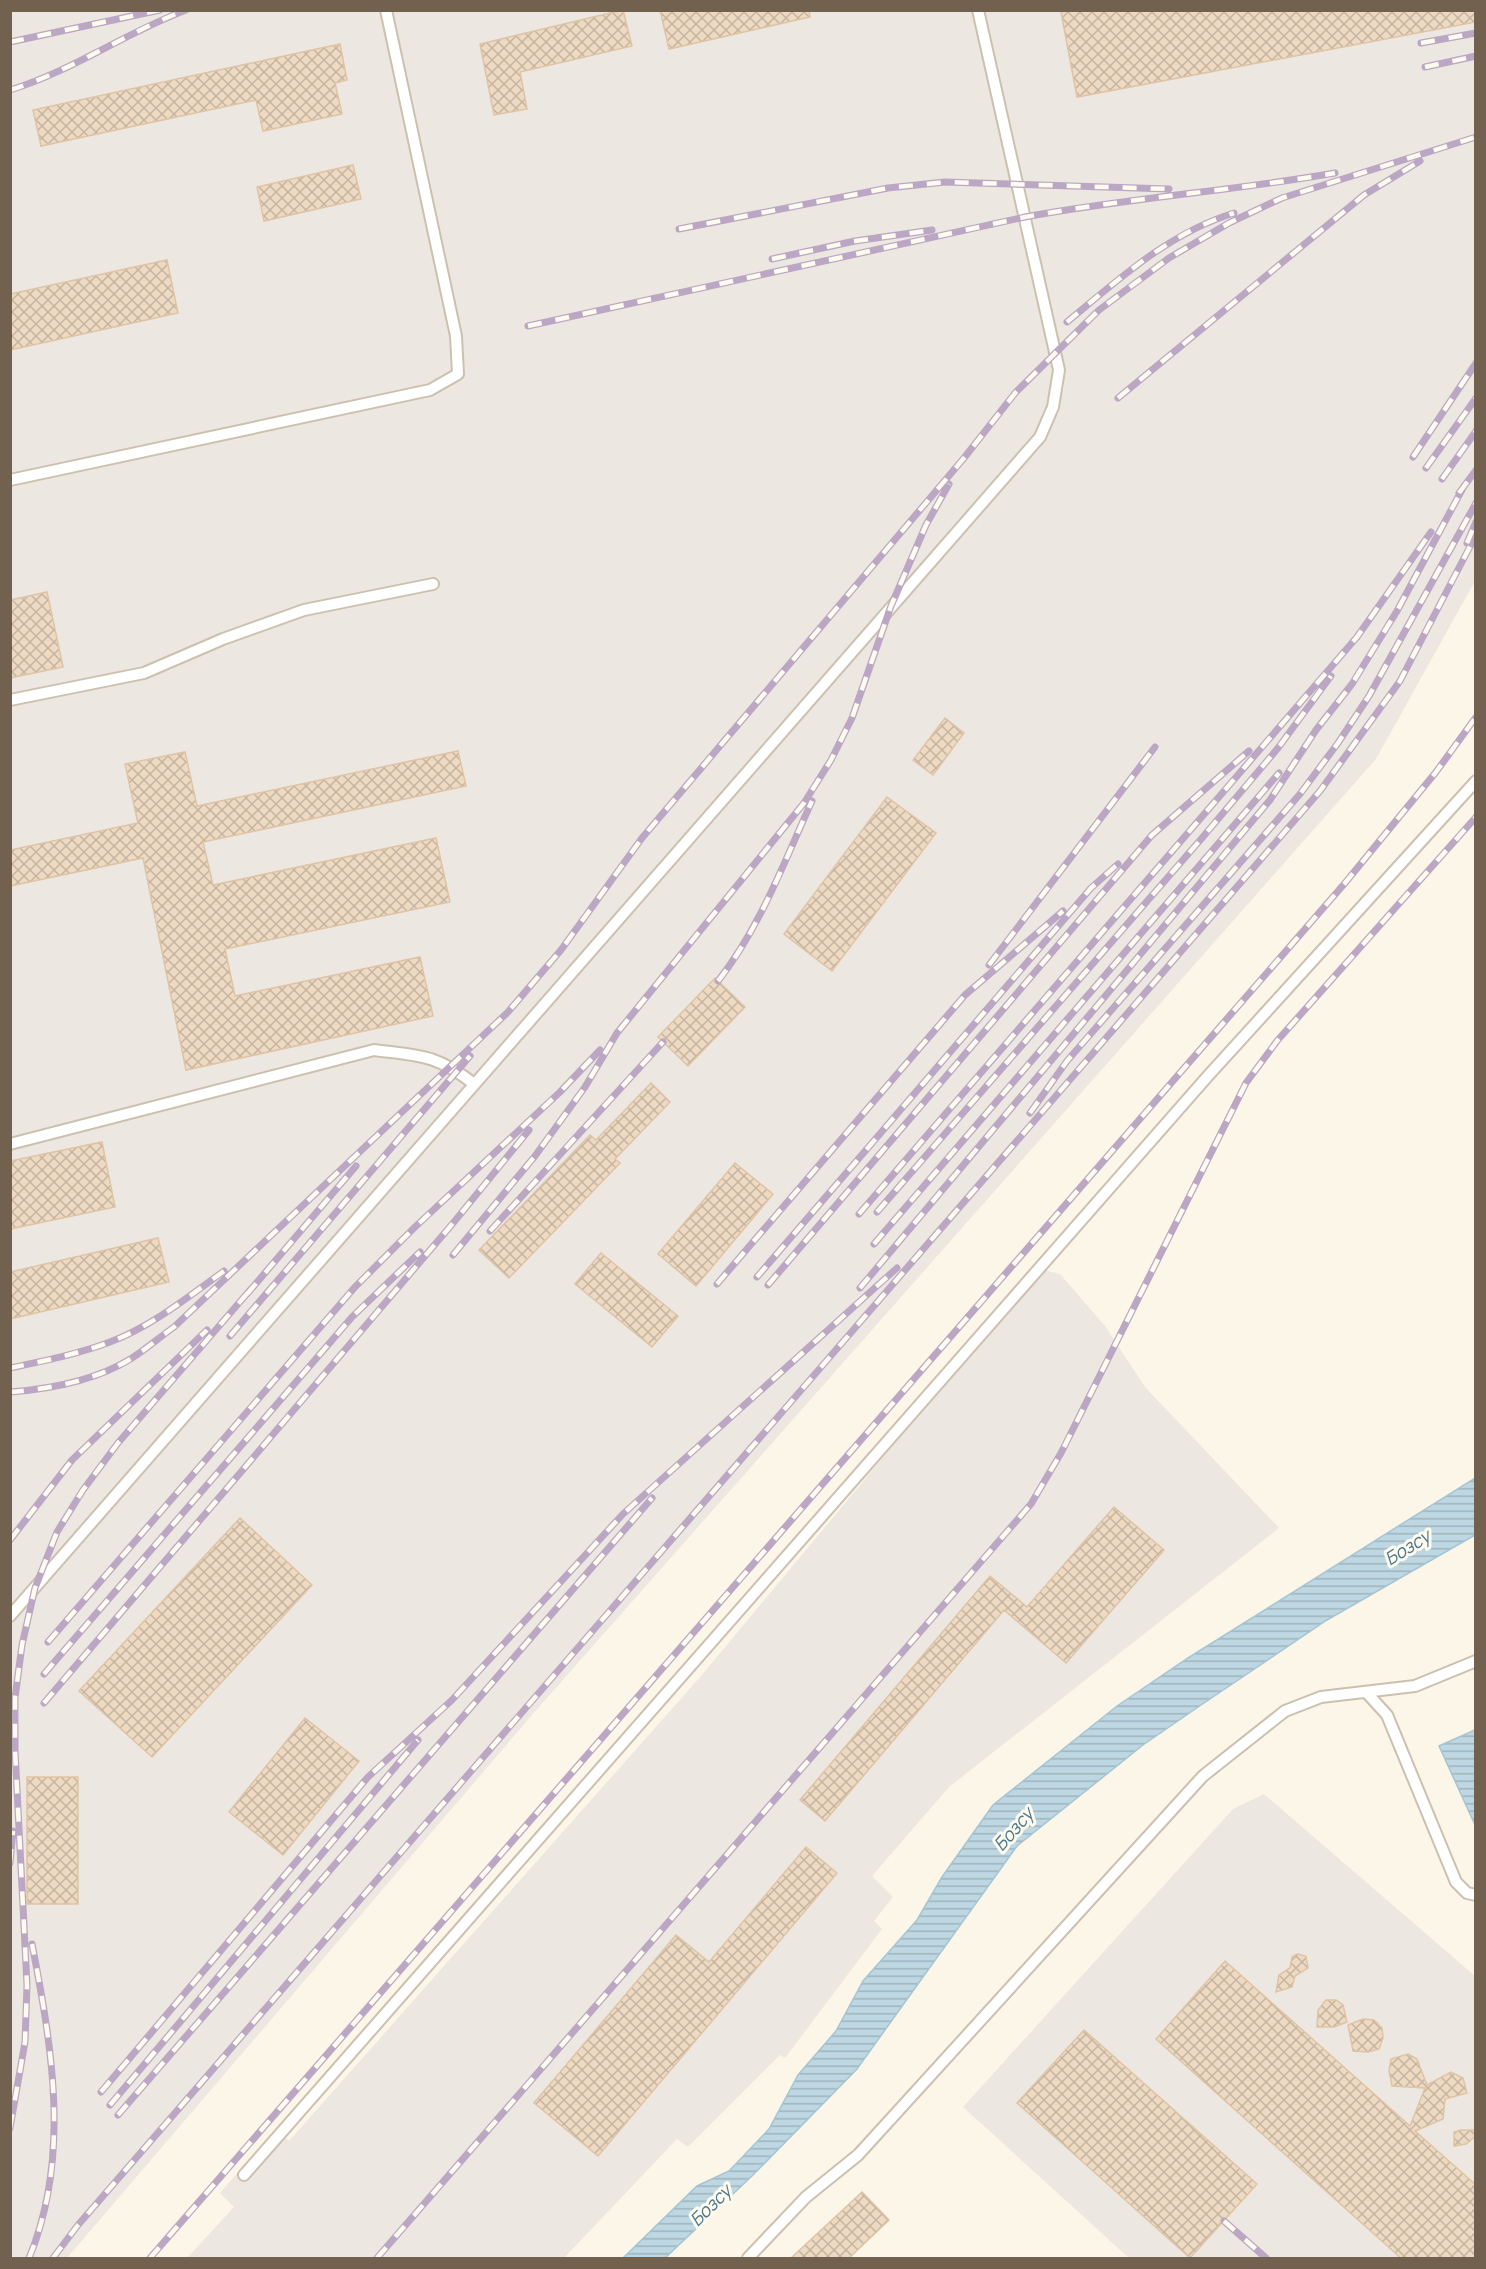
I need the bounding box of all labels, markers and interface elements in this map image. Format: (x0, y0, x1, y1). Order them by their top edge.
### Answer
water label: Бозсу (1380, 1522, 1436, 1570)
water label: Бозсу (988, 1801, 1040, 1856)
water label: Бозсу (684, 2177, 738, 2231)

